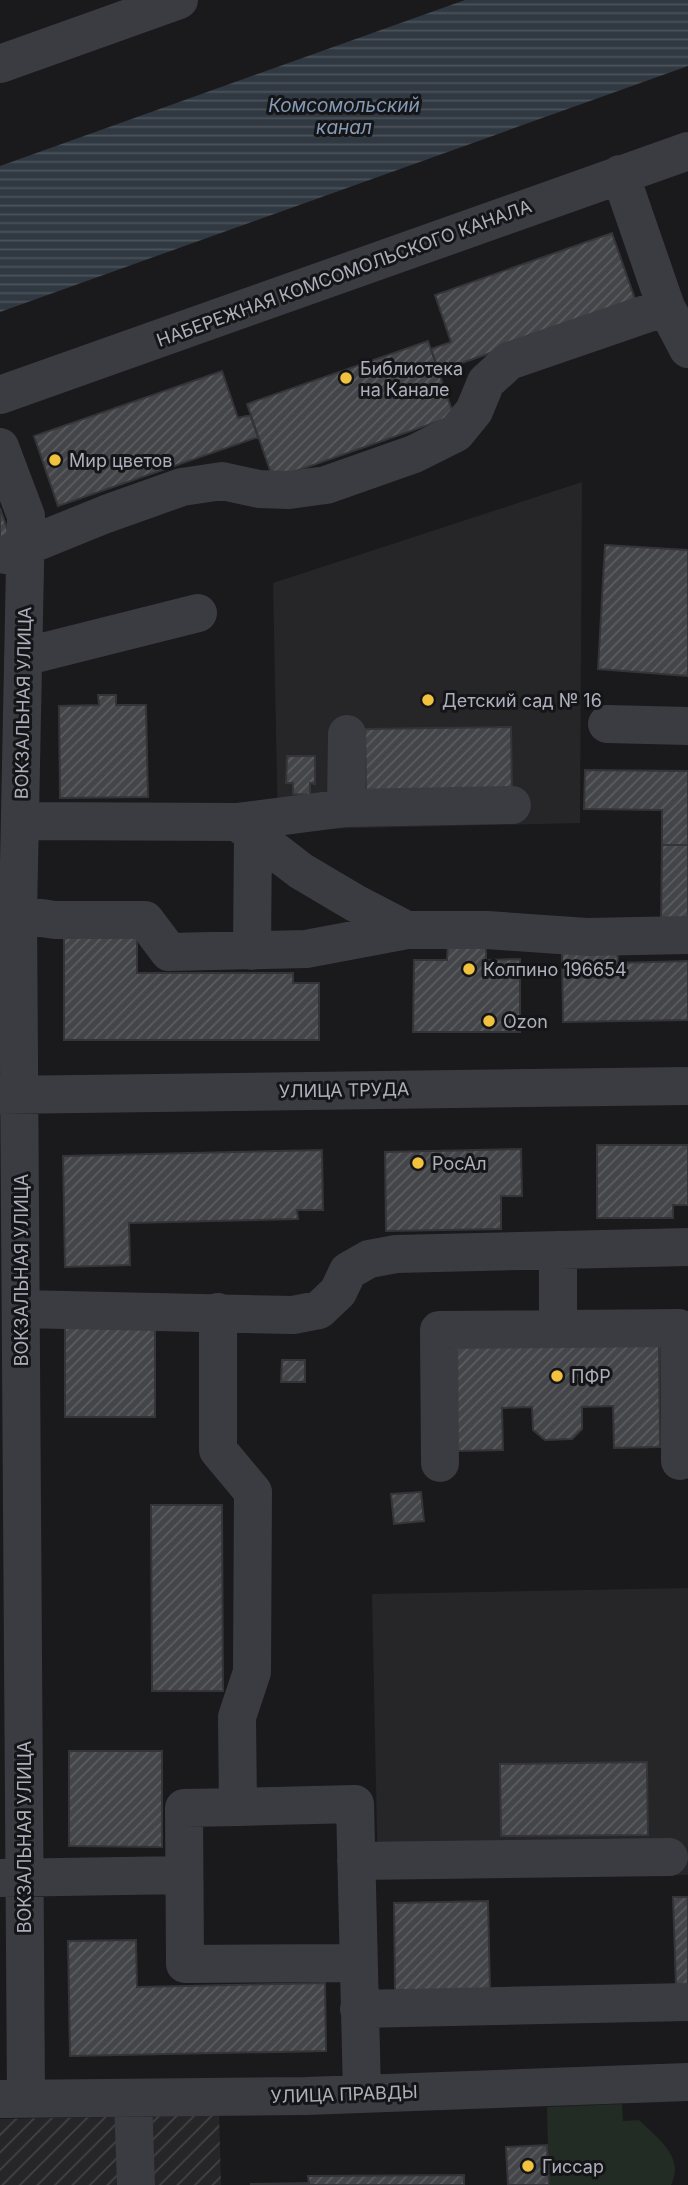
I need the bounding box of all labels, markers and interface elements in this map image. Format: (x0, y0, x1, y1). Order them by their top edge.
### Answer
water label: Комсомольский канал (268, 94, 420, 139)
street label: НАБЕРЕЖНАЯ КОМСОМОЛЬСКОГО КАНАЛА (154, 195, 534, 351)
place label: Библиотека на Канале (360, 358, 463, 400)
marker: Библиотека на Канале (338, 370, 354, 386)
place label: Мир цветов (69, 450, 172, 471)
marker: Мир цветов (47, 452, 63, 468)
street label: ВОКЗАЛЬНАЯ УЛИЦА (11, 607, 35, 799)
place label: Детский сад № 16 (442, 690, 602, 711)
marker: Детский сад № 16 (420, 692, 436, 708)
place label: Колпино 196654 (483, 959, 627, 980)
marker: Колпино 196654 (461, 961, 477, 977)
place label: Ozon (503, 1011, 548, 1032)
marker: Ozon (481, 1013, 497, 1029)
street label: УЛИЦА ТРУДА (279, 1078, 409, 1102)
place label: РосАл (432, 1153, 487, 1174)
marker: РосАл (410, 1155, 426, 1171)
street label: ВОКЗАЛЬНАЯ УЛИЦА (11, 1174, 32, 1366)
place label: ПФР (571, 1366, 611, 1387)
marker: ПФР (549, 1368, 565, 1384)
street label: ВОКЗАЛЬНАЯ УЛИЦА (14, 1741, 35, 1933)
street label: УЛИЦА ПРАВДЫ (270, 2081, 418, 2107)
place label: Гиссар (542, 2156, 604, 2177)
marker: Гиссар (520, 2158, 536, 2174)

